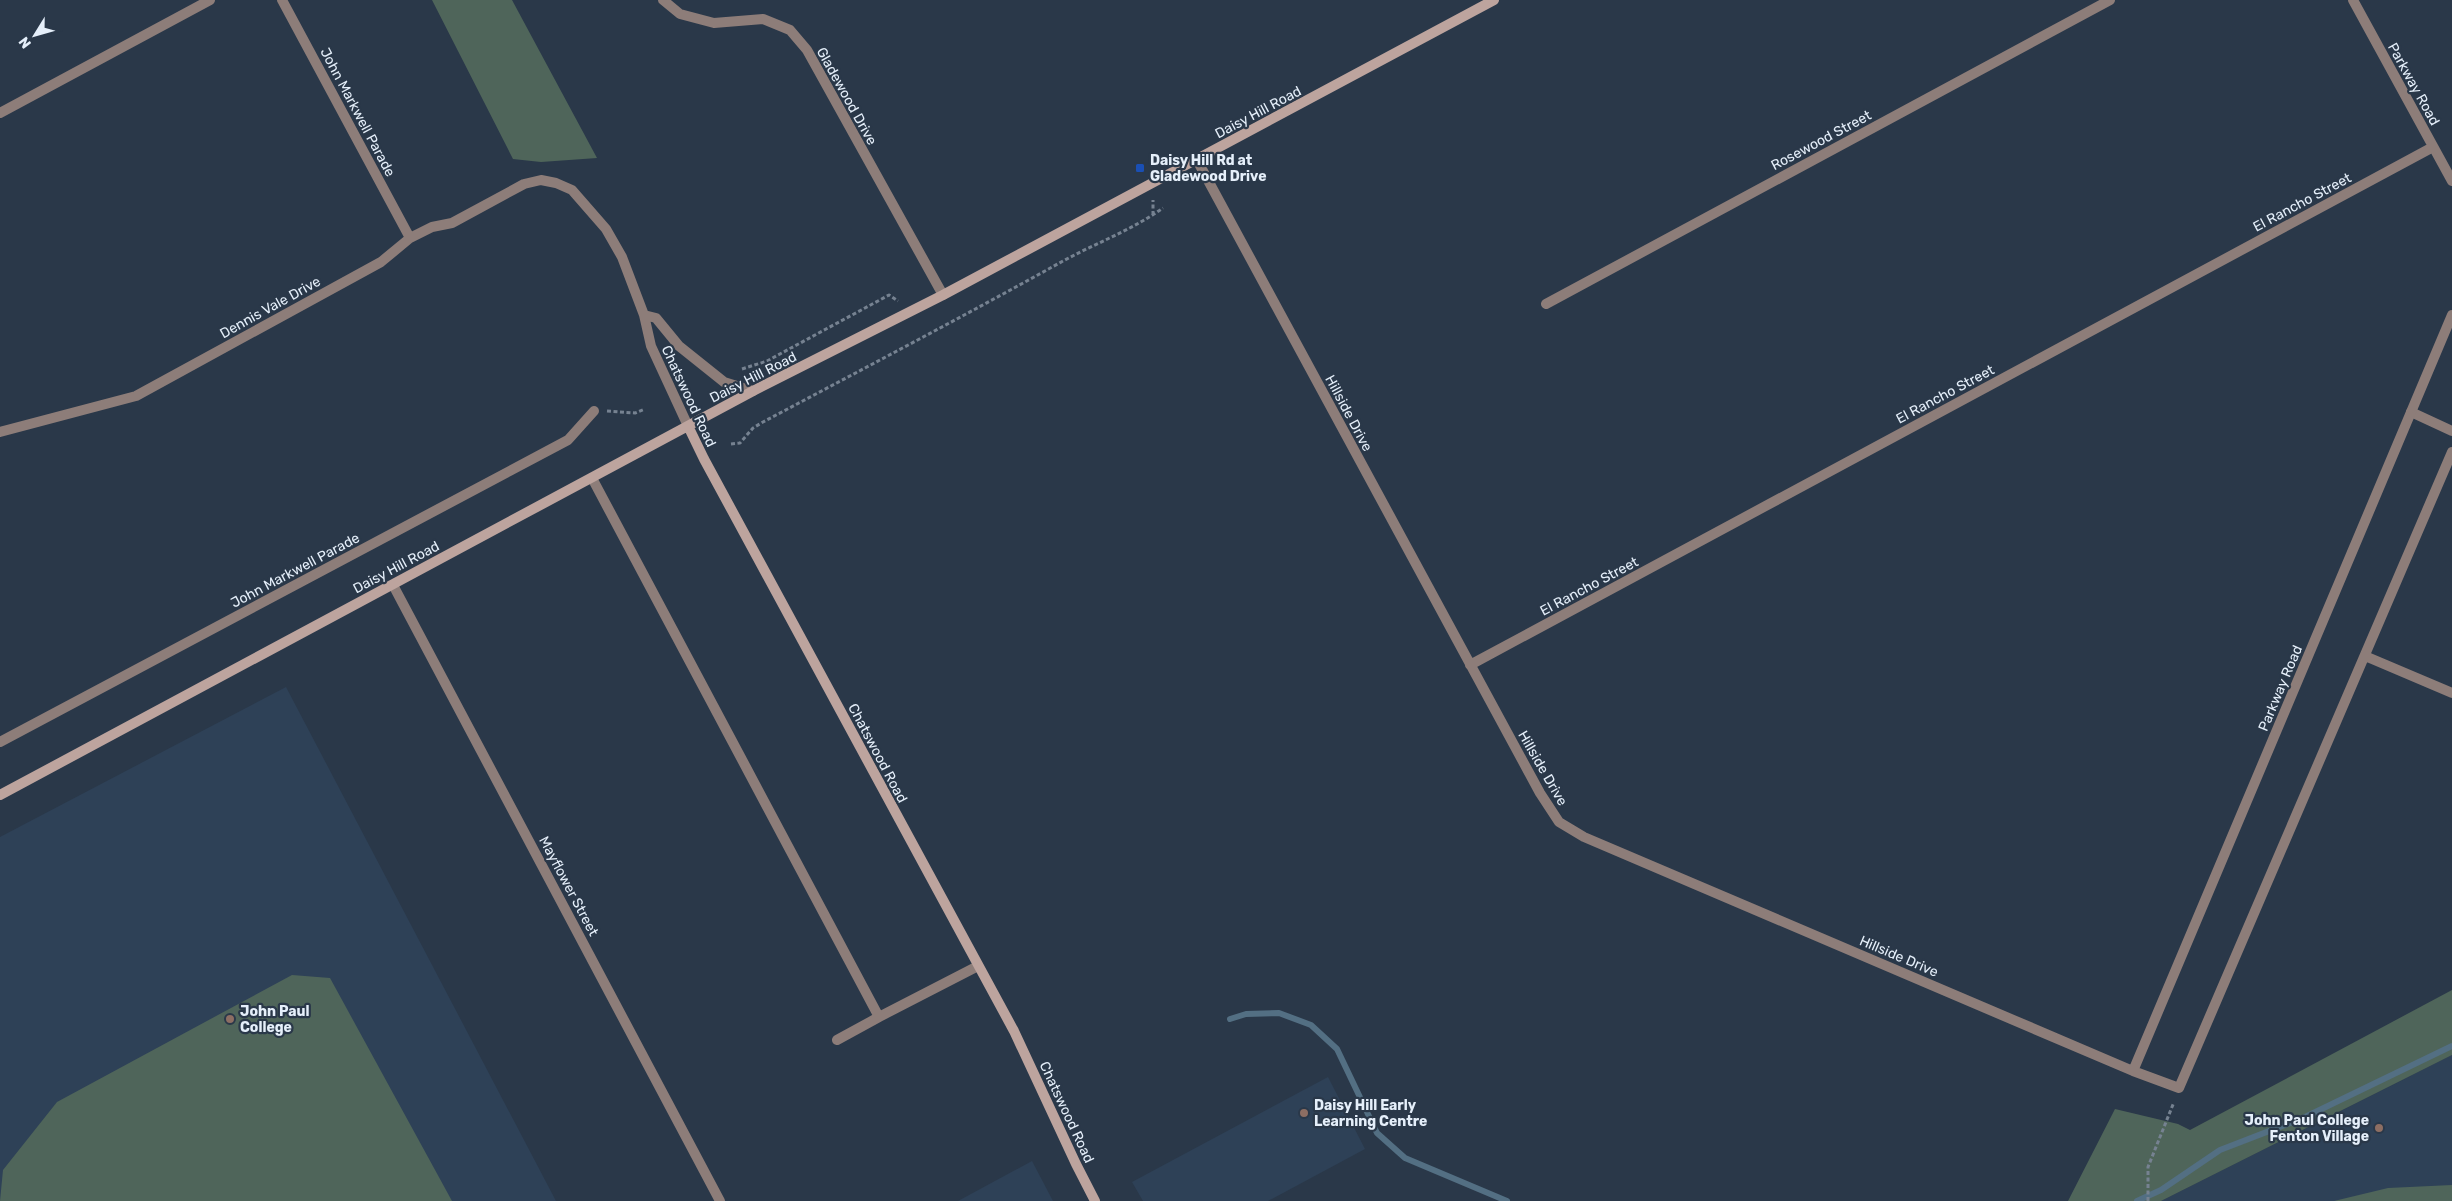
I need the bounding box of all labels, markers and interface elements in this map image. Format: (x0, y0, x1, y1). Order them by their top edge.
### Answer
north arrow (10, 10, 60, 60)
text: N (15, 33, 35, 52)
street label: Parkway Road (2384, 40, 2443, 128)
street label: Gladewood Drive (813, 44, 881, 148)
street label: John Markwell Parade (316, 45, 399, 180)
street label: Daisy Hill Road (1212, 83, 1304, 142)
street label: Rosewood Street (1768, 107, 1875, 174)
place label: Daisy Hill Rd at Gladewood Drive (1150, 152, 1266, 185)
marker: Daisy Hill Rd at Gladewood Drive (1134, 162, 1146, 174)
street label: El Rancho Street (2250, 169, 2355, 236)
street label: Dennis Vale Drive (217, 273, 324, 342)
street label: Chatswood Road (658, 343, 719, 450)
street label: Daisy Hill Road (707, 348, 800, 407)
street label: El Rancho Street (1893, 361, 1998, 428)
street label: Hillside Drive (1321, 372, 1376, 454)
street label: John Markwell Parade (228, 529, 363, 612)
street label: Daisy Hill Road (350, 538, 442, 597)
street label: El Rancho Street (1537, 553, 1642, 620)
street label: Parkway Road (2255, 643, 2306, 734)
street label: Chatswood Road (844, 701, 911, 806)
street label: Hillside Drive (1514, 728, 1571, 809)
street label: Mayflower Street (535, 833, 602, 939)
street label: Hillside Drive (1857, 932, 1941, 981)
place label: John Paul College (240, 1003, 310, 1036)
marker: John Paul College (224, 1013, 236, 1025)
street label: Chatswood Road (1036, 1059, 1097, 1166)
place label: Daisy Hill Early Learning Centre (1314, 1097, 1427, 1130)
marker: Daisy Hill Early Learning Centre (1298, 1107, 1310, 1119)
place label: John Paul College Fenton Village (2245, 1112, 2369, 1145)
marker: John Paul College Fenton Village (2373, 1122, 2385, 1134)

